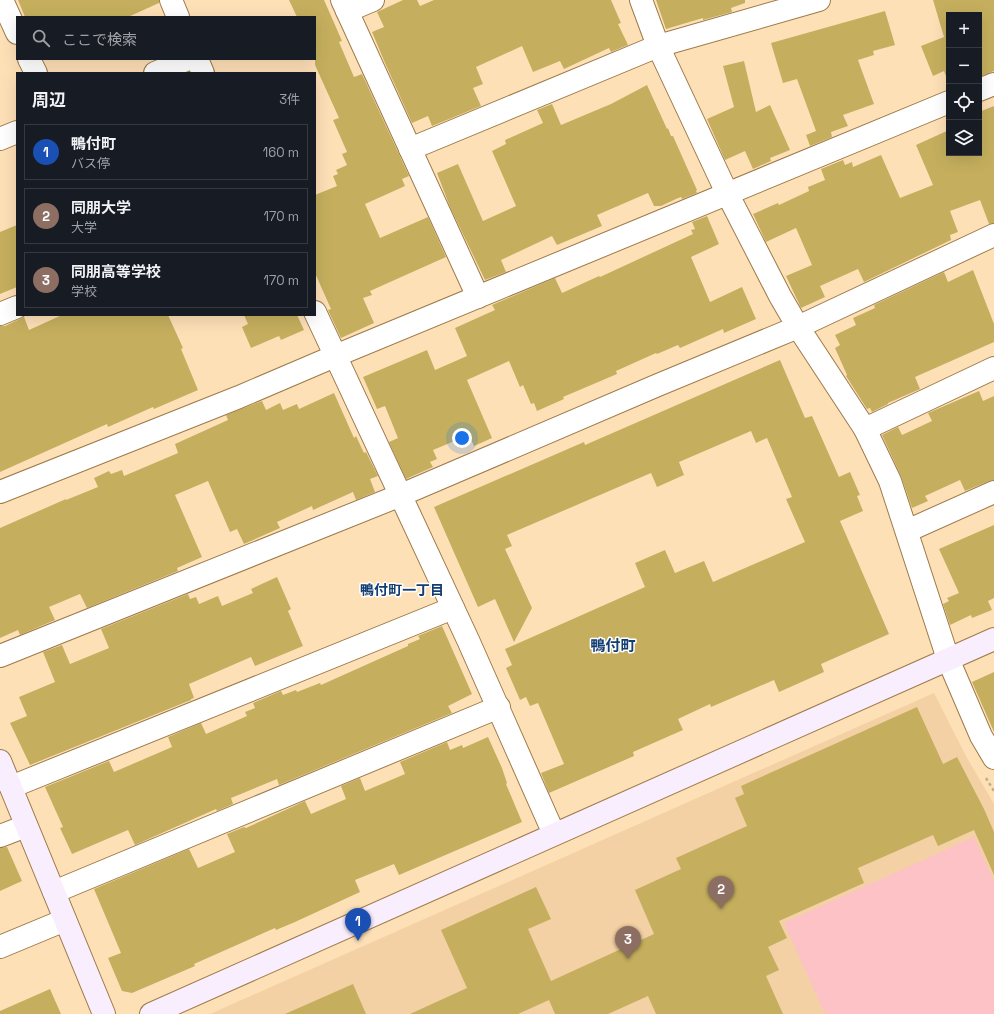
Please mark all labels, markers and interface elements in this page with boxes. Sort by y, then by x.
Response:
map controls [946,12,982,156]
button: + [946,12,982,48]
search box [16,16,316,60]
icon: search [30,27,52,49]
text: ここで検索 [62,30,137,49]
button: − [946,48,982,84]
button: locate [946,84,982,120]
text: 周辺 [32,89,66,111]
text: 3件 [279,91,300,108]
button: layers [946,120,982,156]
text: 鴨付町 [71,134,116,153]
text: 1 [43,144,49,161]
text: 160 m [263,144,299,161]
text: バス停 [71,155,110,172]
text: 同朋大学 [71,198,131,217]
text: 2 [42,208,50,225]
text: 170 m [263,208,299,225]
text: 大学 [71,219,97,236]
text: 同朋高等学校 [71,262,161,281]
text: 3 [42,272,50,289]
text: 170 m [263,272,299,289]
text: 学校 [71,283,97,300]
your location [452,428,472,448]
district label: 鴨付町一丁目 [360,581,444,599]
district label: 鴨付町 [590,636,636,655]
pin: 2 [708,876,734,909]
pin: 1 [345,908,371,941]
pin: 3 [615,926,641,959]

